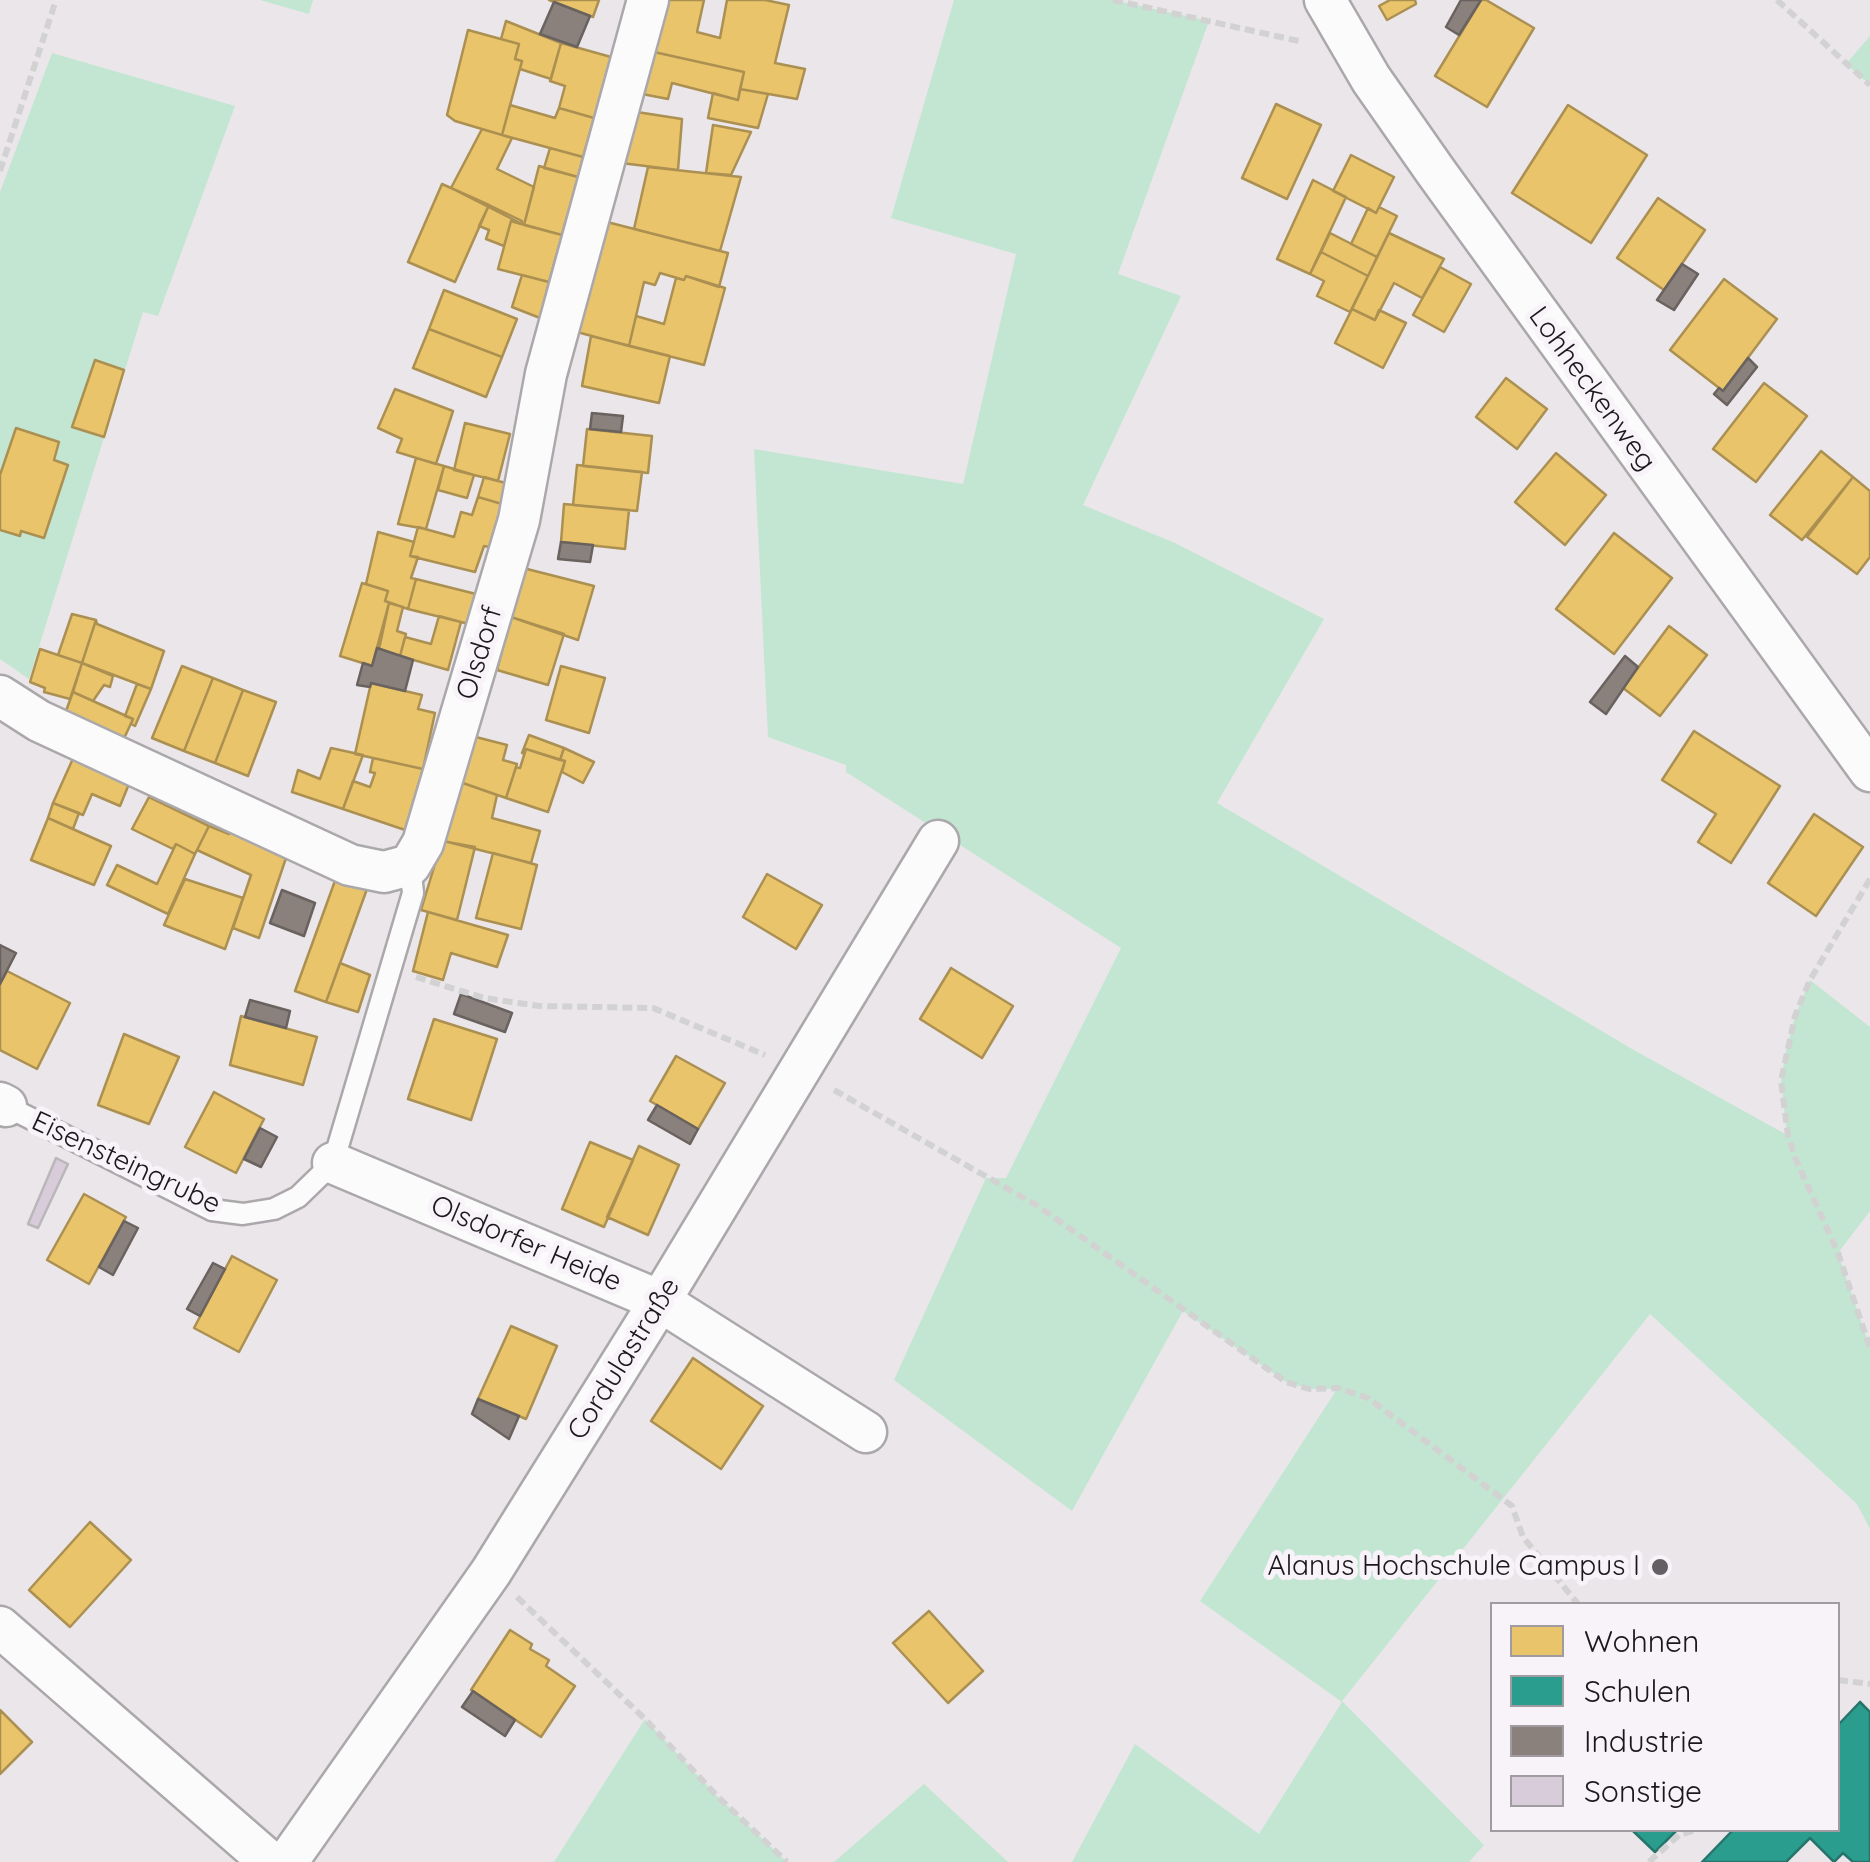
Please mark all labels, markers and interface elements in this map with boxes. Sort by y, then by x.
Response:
street label: Lohheckenweg [1521,300,1663,478]
street label: Olsdorf [450,602,510,704]
street label: Eisensteingrube [26,1105,226,1221]
street label: Olsdorfer Heide [426,1189,626,1299]
street label: Cordulastraße [561,1272,687,1446]
place label: Alanus Hochschule Campus I [1268,1550,1640,1584]
marker: Alanus Hochschule Campus I [1649,1556,1671,1578]
legend [1490,1602,1840,1832]
text: Wohnen [1584,1622,1699,1660]
text: Schulen [1584,1672,1691,1710]
text: Industrie [1584,1722,1704,1760]
text: Sonstige [1584,1772,1702,1810]

